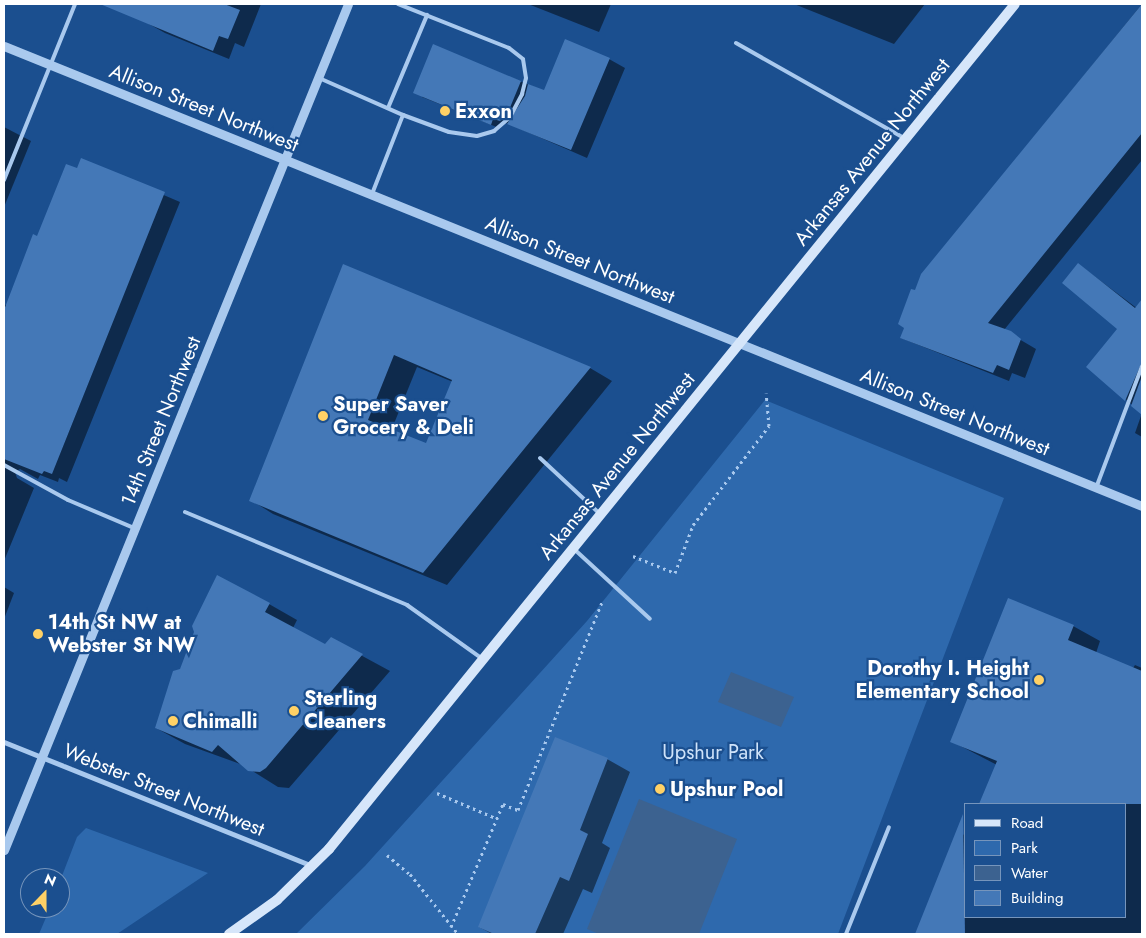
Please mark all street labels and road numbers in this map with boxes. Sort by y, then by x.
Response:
street label: Arkansas Avenue Northwest [789,54,955,250]
street label: Allison Street Northwest [106,59,302,157]
street label: Allison Street Northwest [482,211,678,309]
street label: 14th Street Northwest [116,333,206,509]
street label: Allison Street Northwest [857,363,1053,461]
street label: Arkansas Avenue Northwest [534,368,700,564]
street label: Webster Street Northwest [60,739,268,841]

